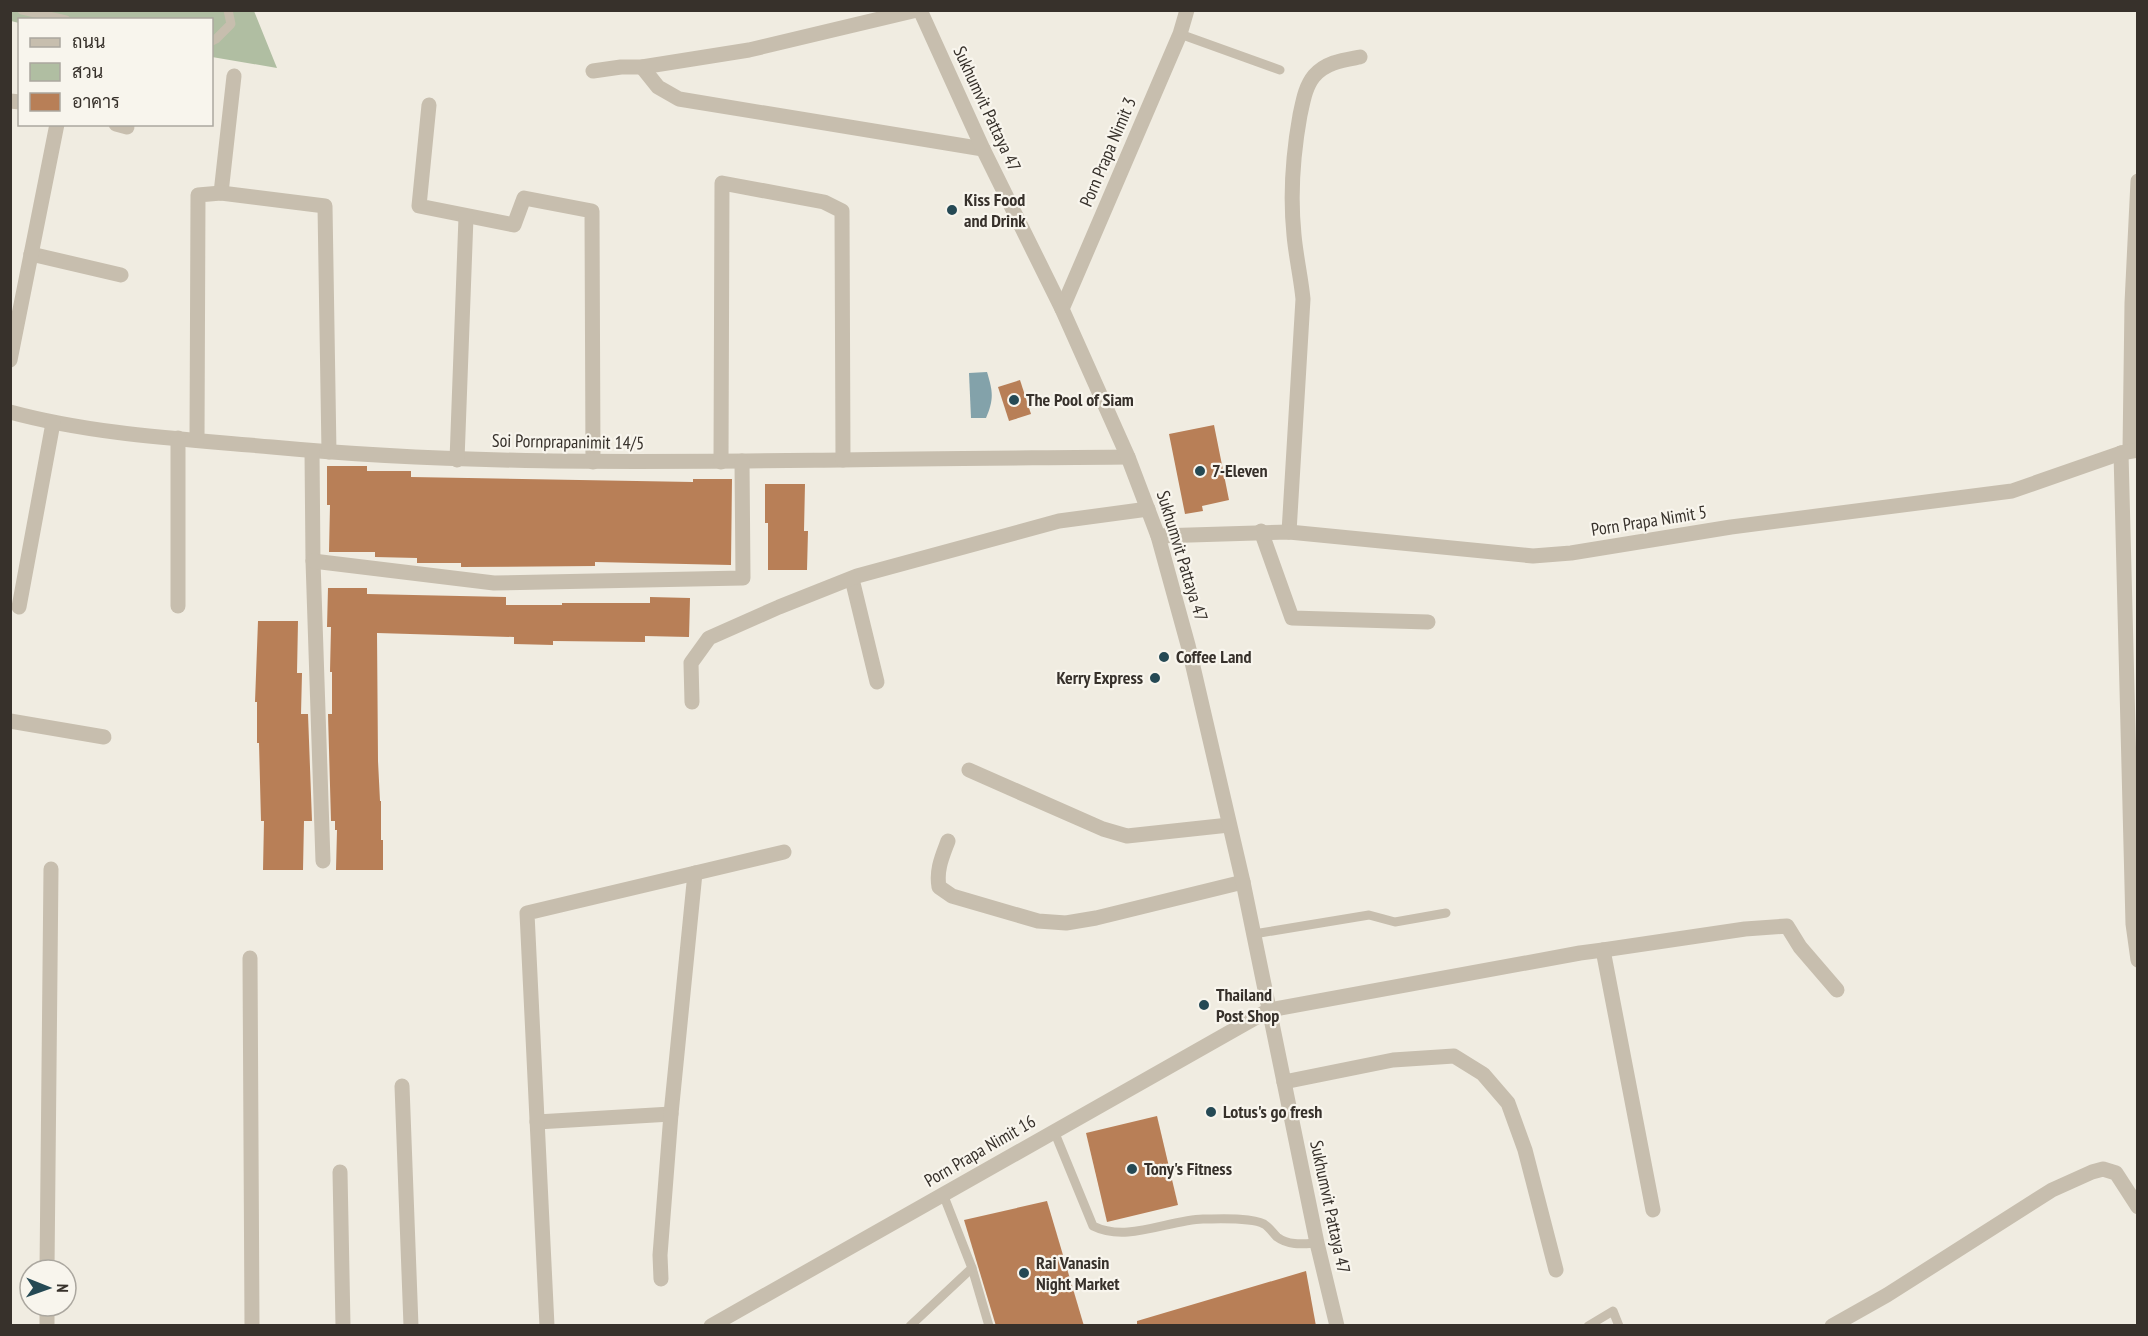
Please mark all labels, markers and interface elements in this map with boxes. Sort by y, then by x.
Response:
legend [18,18,213,126]
text: ถนน [72,30,105,53]
street label: Sukhumvit Pattaya 47 [948,43,1027,175]
text: สวน [72,60,103,83]
text: อาคาร [72,90,120,113]
street label: Porn Prapa Nimit 3 [1074,94,1141,210]
place label: Kiss Food and Drink [964,188,1026,232]
marker: Kiss Food and Drink [945,203,959,217]
place label: The Pool of Siam [1026,388,1134,411]
marker: The Pool of Siam [1007,393,1021,407]
street label: Soi Pornprapanimit 14/5 [492,429,644,454]
place label: 7-Eleven [1212,459,1268,482]
marker: 7-Eleven [1193,464,1207,478]
street label: Sukhumvit Pattaya 47 [1152,488,1213,624]
street label: Porn Prapa Nimit 5 [1589,500,1708,541]
place label: Coffee Land [1176,645,1251,668]
marker: Coffee Land [1157,650,1171,664]
place label: Kerry Express [1057,666,1143,689]
marker: Kerry Express [1148,671,1162,685]
place label: Thailand Post Shop [1216,983,1279,1027]
marker: Thailand Post Shop [1197,998,1211,1012]
place label: Lotus's go fresh [1223,1100,1322,1123]
marker: Lotus's go fresh [1204,1105,1218,1119]
street label: Porn Prapa Nimit 16 [920,1109,1040,1192]
street label: Sukhumvit Pattaya 47 [1305,1138,1356,1276]
place label: Tony's Fitness [1144,1157,1232,1180]
marker: Tony's Fitness [1125,1162,1139,1176]
place label: Rai Vanasin Night Market [1036,1251,1120,1295]
north arrow [18,1258,78,1318]
marker: Rai Vanasin Night Market [1017,1266,1031,1280]
text: N [53,1284,73,1293]

